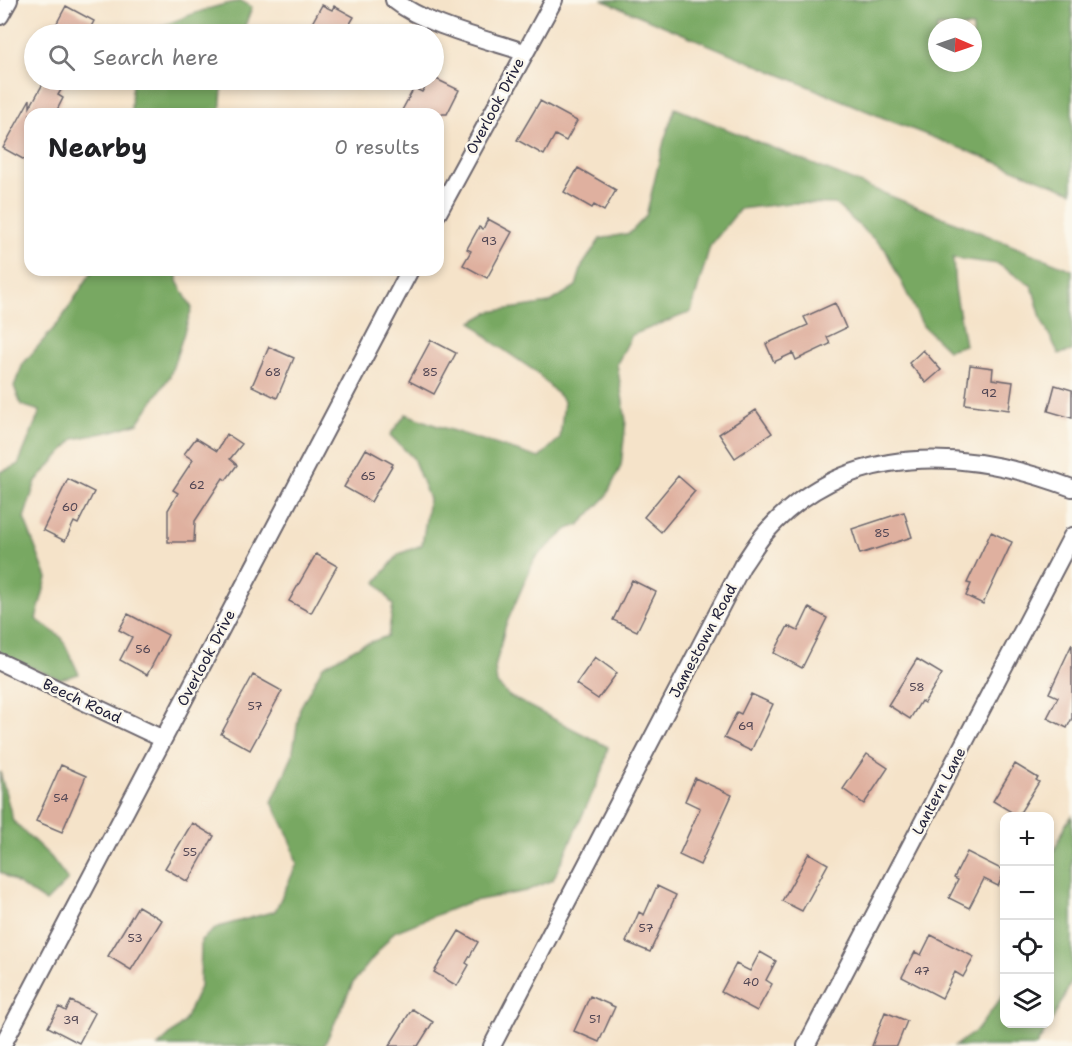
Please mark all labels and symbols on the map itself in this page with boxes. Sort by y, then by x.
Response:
north arrow [928,18,982,72]
street label: Overlook Drive [461,54,529,158]
house number: 93 [481,233,497,249]
house number: 68 [265,364,281,380]
house number: 85 [422,364,438,380]
house number: 92 [981,385,997,401]
house number: 65 [360,468,376,484]
house number: 62 [189,477,205,493]
house number: 60 [62,499,78,515]
house number: 85 [874,525,890,541]
street label: Jamestown Road [665,580,742,701]
street label: Overlook Drive [172,606,240,710]
house number: 56 [135,641,151,657]
street label: Beech Road [39,674,125,728]
house number: 58 [909,679,925,695]
house number: 57 [247,698,263,714]
house number: 69 [738,718,754,734]
street label: Lantern Lane [908,744,970,838]
house number: 54 [53,790,69,806]
house number: 55 [183,844,197,860]
house number: 57 [638,920,654,936]
house number: 53 [127,930,143,946]
house number: 47 [914,963,930,979]
house number: 40 [743,974,759,990]
house number: 51 [589,1011,601,1027]
house number: 39 [63,1012,79,1028]

